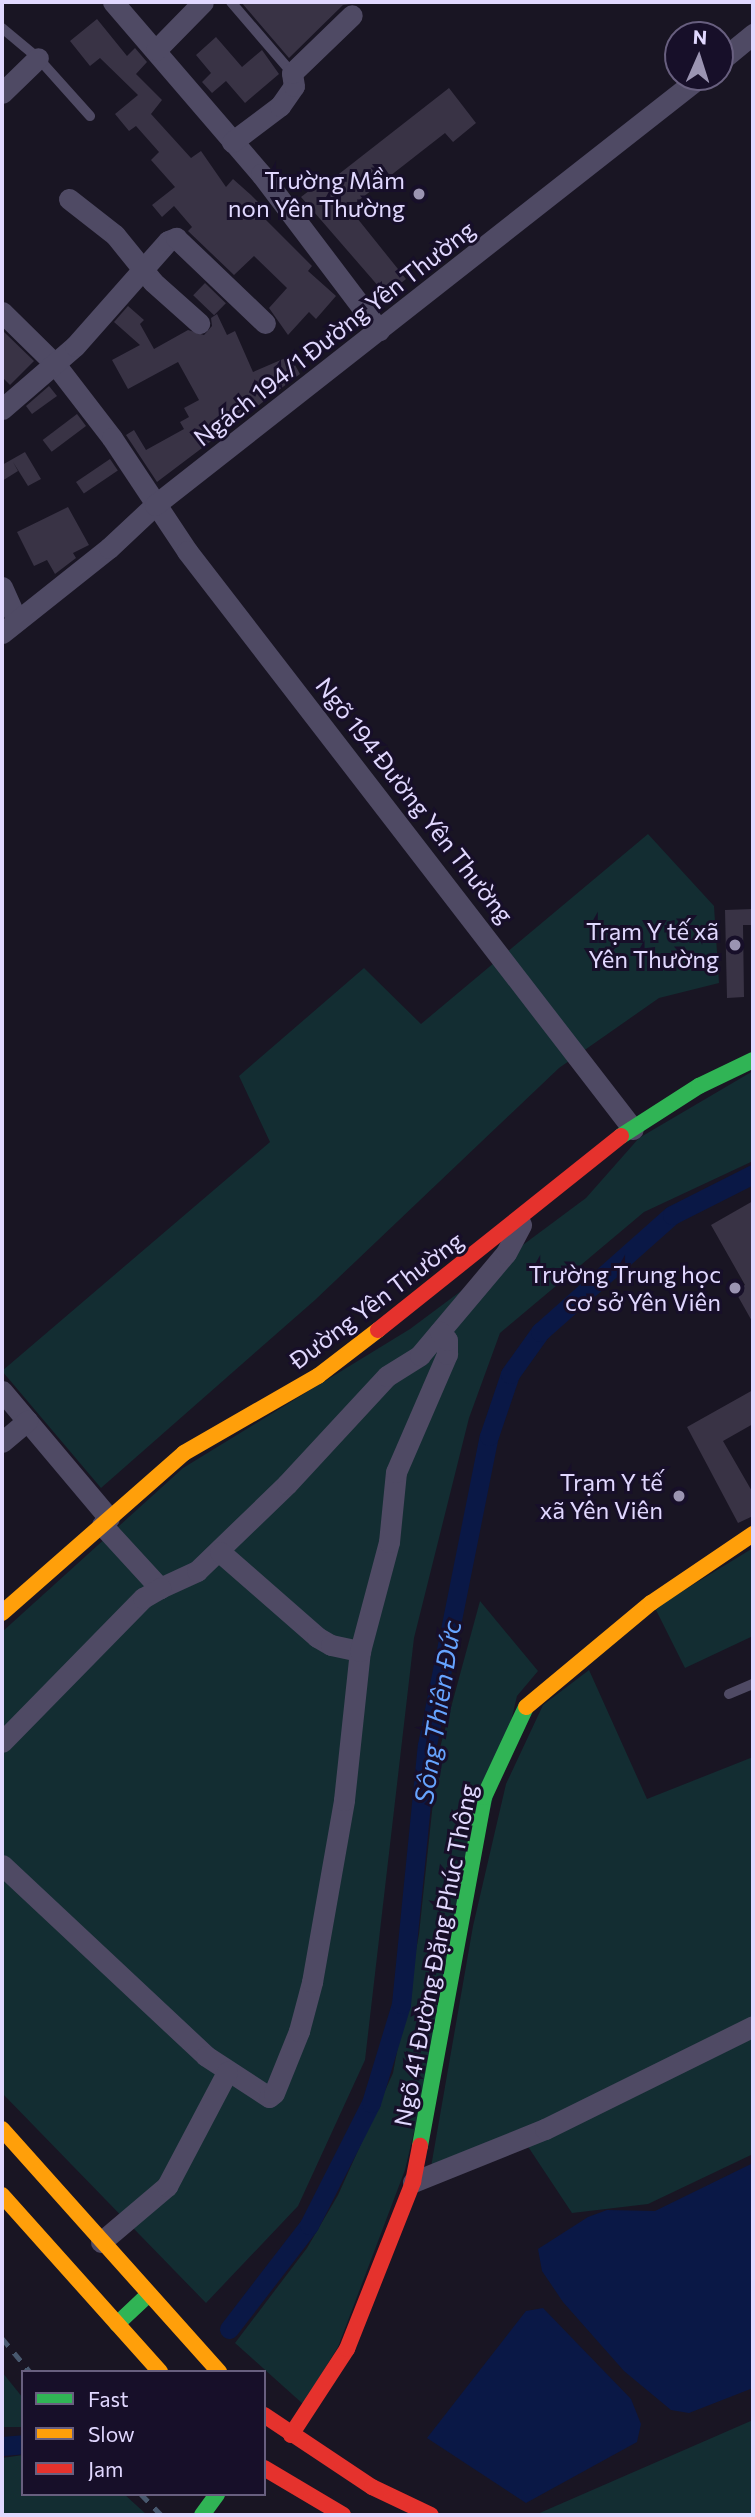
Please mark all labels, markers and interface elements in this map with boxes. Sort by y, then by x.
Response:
north arrow [664,21,734,91]
text: N [692,25,708,48]
place label: Trường Mầm non Yên Thường [228,166,405,222]
marker: Trường Mầm non Yên Thường [411,186,427,202]
street label: Ngách 194/1 Đường Yên Thường [188,214,480,452]
street label: Ngõ 194 Đường Yên Thường [310,671,520,929]
place label: Trạm Y tế xã Yên Thường [586,917,719,973]
marker: Trạm Y tế xã Yên Thường [725,935,745,955]
street label: Đường Yên Thường [283,1225,469,1375]
place label: Trường Trung học cơ sở Yên Viên [529,1260,721,1316]
marker: Trường Trung học cơ sở Yên Viên [727,1280,743,1296]
place label: Trạm Y tế xã Yên Viên [540,1468,663,1524]
marker: Trạm Y tế xã Yên Viên [669,1486,689,1506]
water label: Sông Thiên Đức [407,1618,467,1806]
street label: Ngõ 41 Đường Đặng Phúc Thông [388,1781,482,2129]
legend [21,2370,266,2496]
text: Fast [88,2386,129,2411]
text: Slow [88,2421,135,2446]
text: Jam [88,2456,123,2481]

